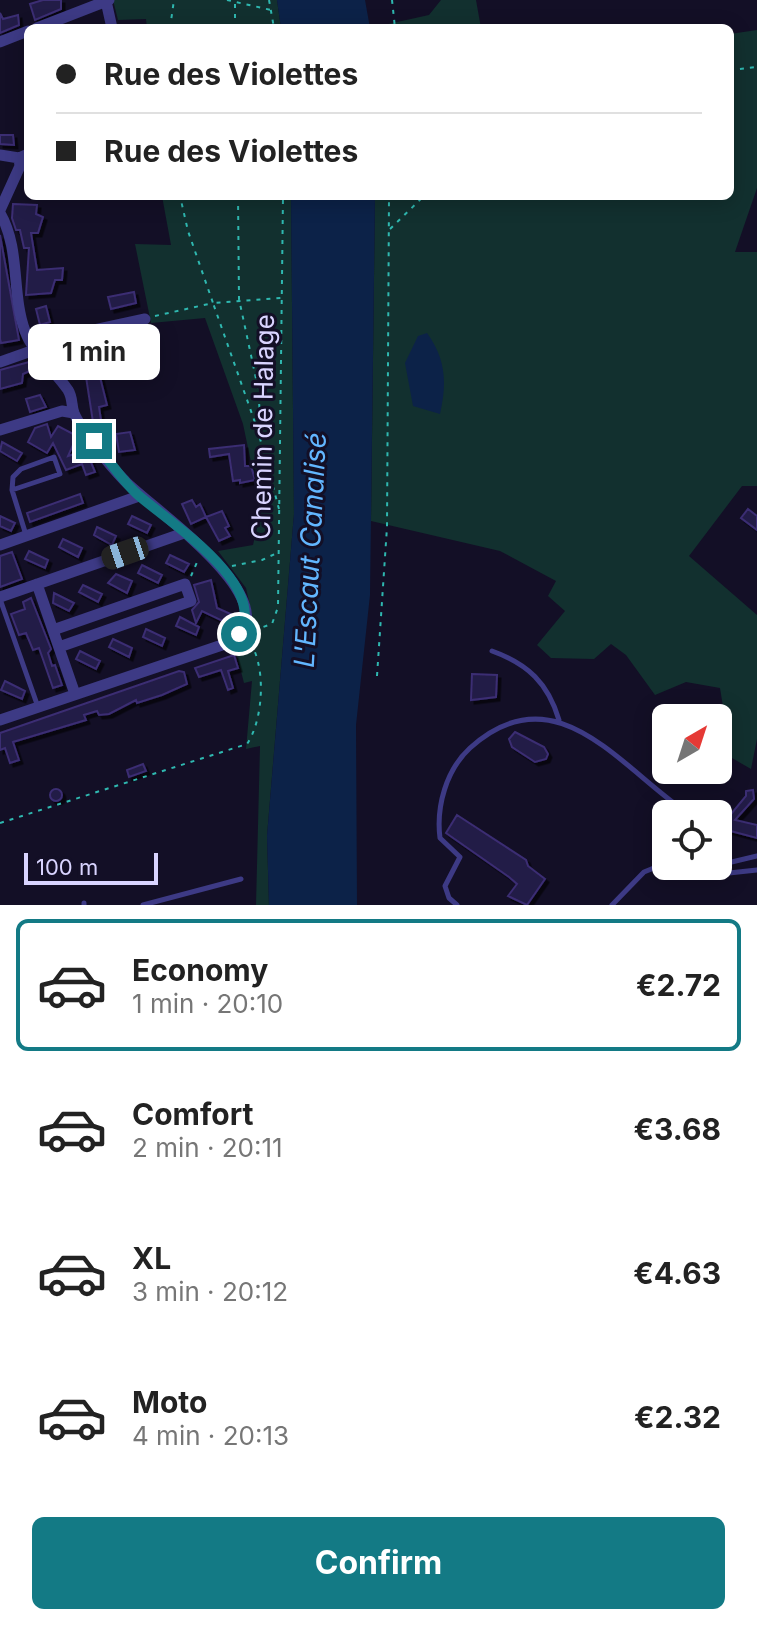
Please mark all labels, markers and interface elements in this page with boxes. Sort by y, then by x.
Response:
text: Rue des Violettes [104,56,358,92]
text: Rue des Violettes [104,133,358,169]
street label: Chemin de Halage [245,314,280,540]
callout: 1 min [28,325,160,381]
text: 1 min [62,336,126,367]
route end [76,423,112,459]
water label: L'Escaut Canalisé [287,431,333,669]
car [98,534,152,572]
route start [221,616,257,652]
north arrow [652,704,732,784]
map controls [652,704,732,880]
button: locate [652,800,732,880]
scale bar [24,849,158,885]
text: 100 m [36,854,98,880]
icon: car [36,949,108,1021]
text: Economy [132,952,268,988]
text: €2.72 [636,967,721,1003]
text: 1 min · 20:10 [132,988,283,1019]
icon: car [36,1093,108,1165]
text: Comfort [132,1096,253,1132]
text: €3.68 [634,1111,721,1147]
text: 2 min · 20:11 [132,1132,283,1163]
icon: car [36,1237,108,1309]
text: XL [132,1240,171,1276]
text: €4.63 [633,1255,721,1291]
text: 3 min · 20:12 [132,1276,288,1307]
icon: car [36,1381,108,1453]
text: Moto [132,1384,207,1420]
text: €2.32 [634,1399,721,1435]
text: 4 min · 20:13 [132,1420,289,1451]
button: Confirm [32,1517,725,1609]

